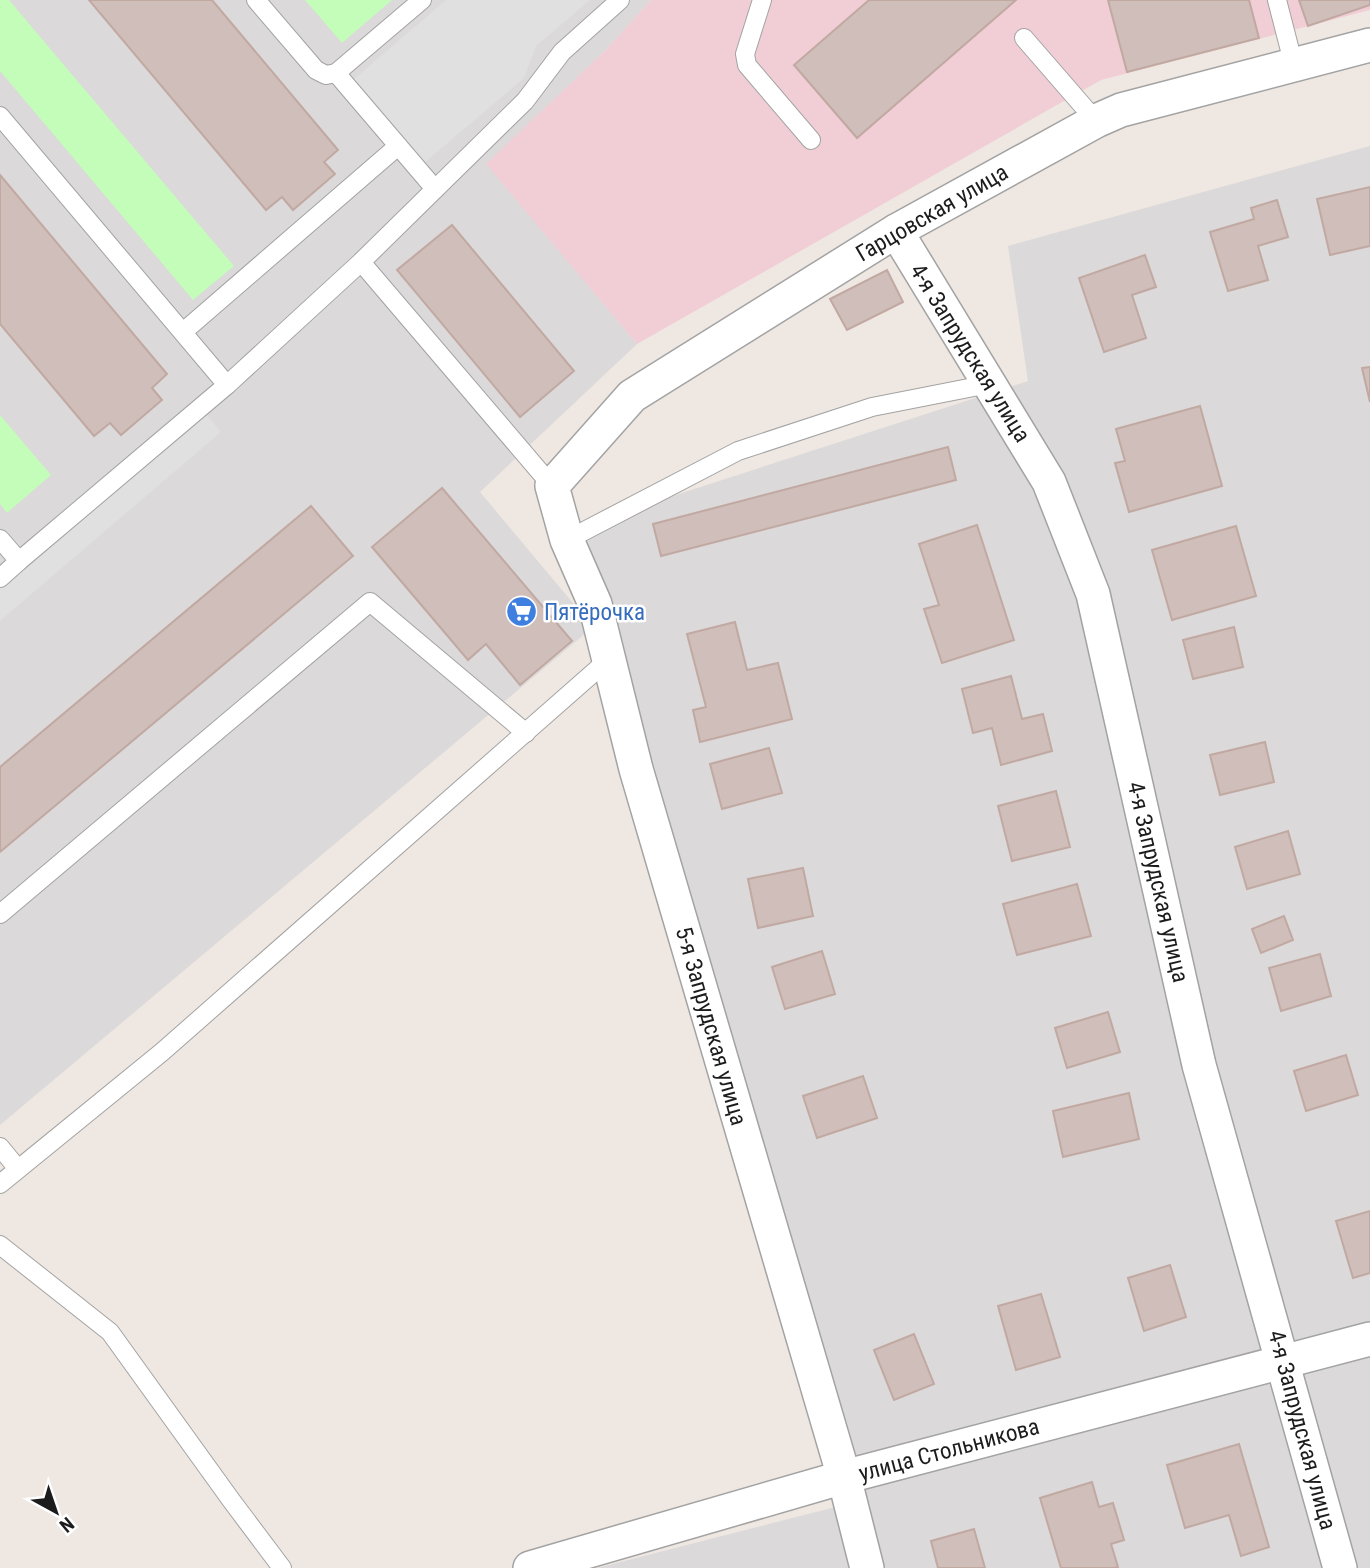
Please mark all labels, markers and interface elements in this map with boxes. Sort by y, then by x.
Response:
street label: Гарцовская улица [851,159,1013,267]
street label: 4-я Запрудская улица [904,259,1036,447]
supermarket icon: Пятёрочка [504,595,538,629]
place label: Пятёрочка [544,599,645,626]
street label: 4-я Запрудская улица [1122,779,1194,985]
street label: 5-я Запрудская улица [670,924,752,1128]
street label: 4-я Запрудская улица [1262,1327,1342,1533]
street label: улица Стольникова [856,1413,1042,1487]
north arrow [21,1477,91,1547]
text: N [55,1512,78,1537]

